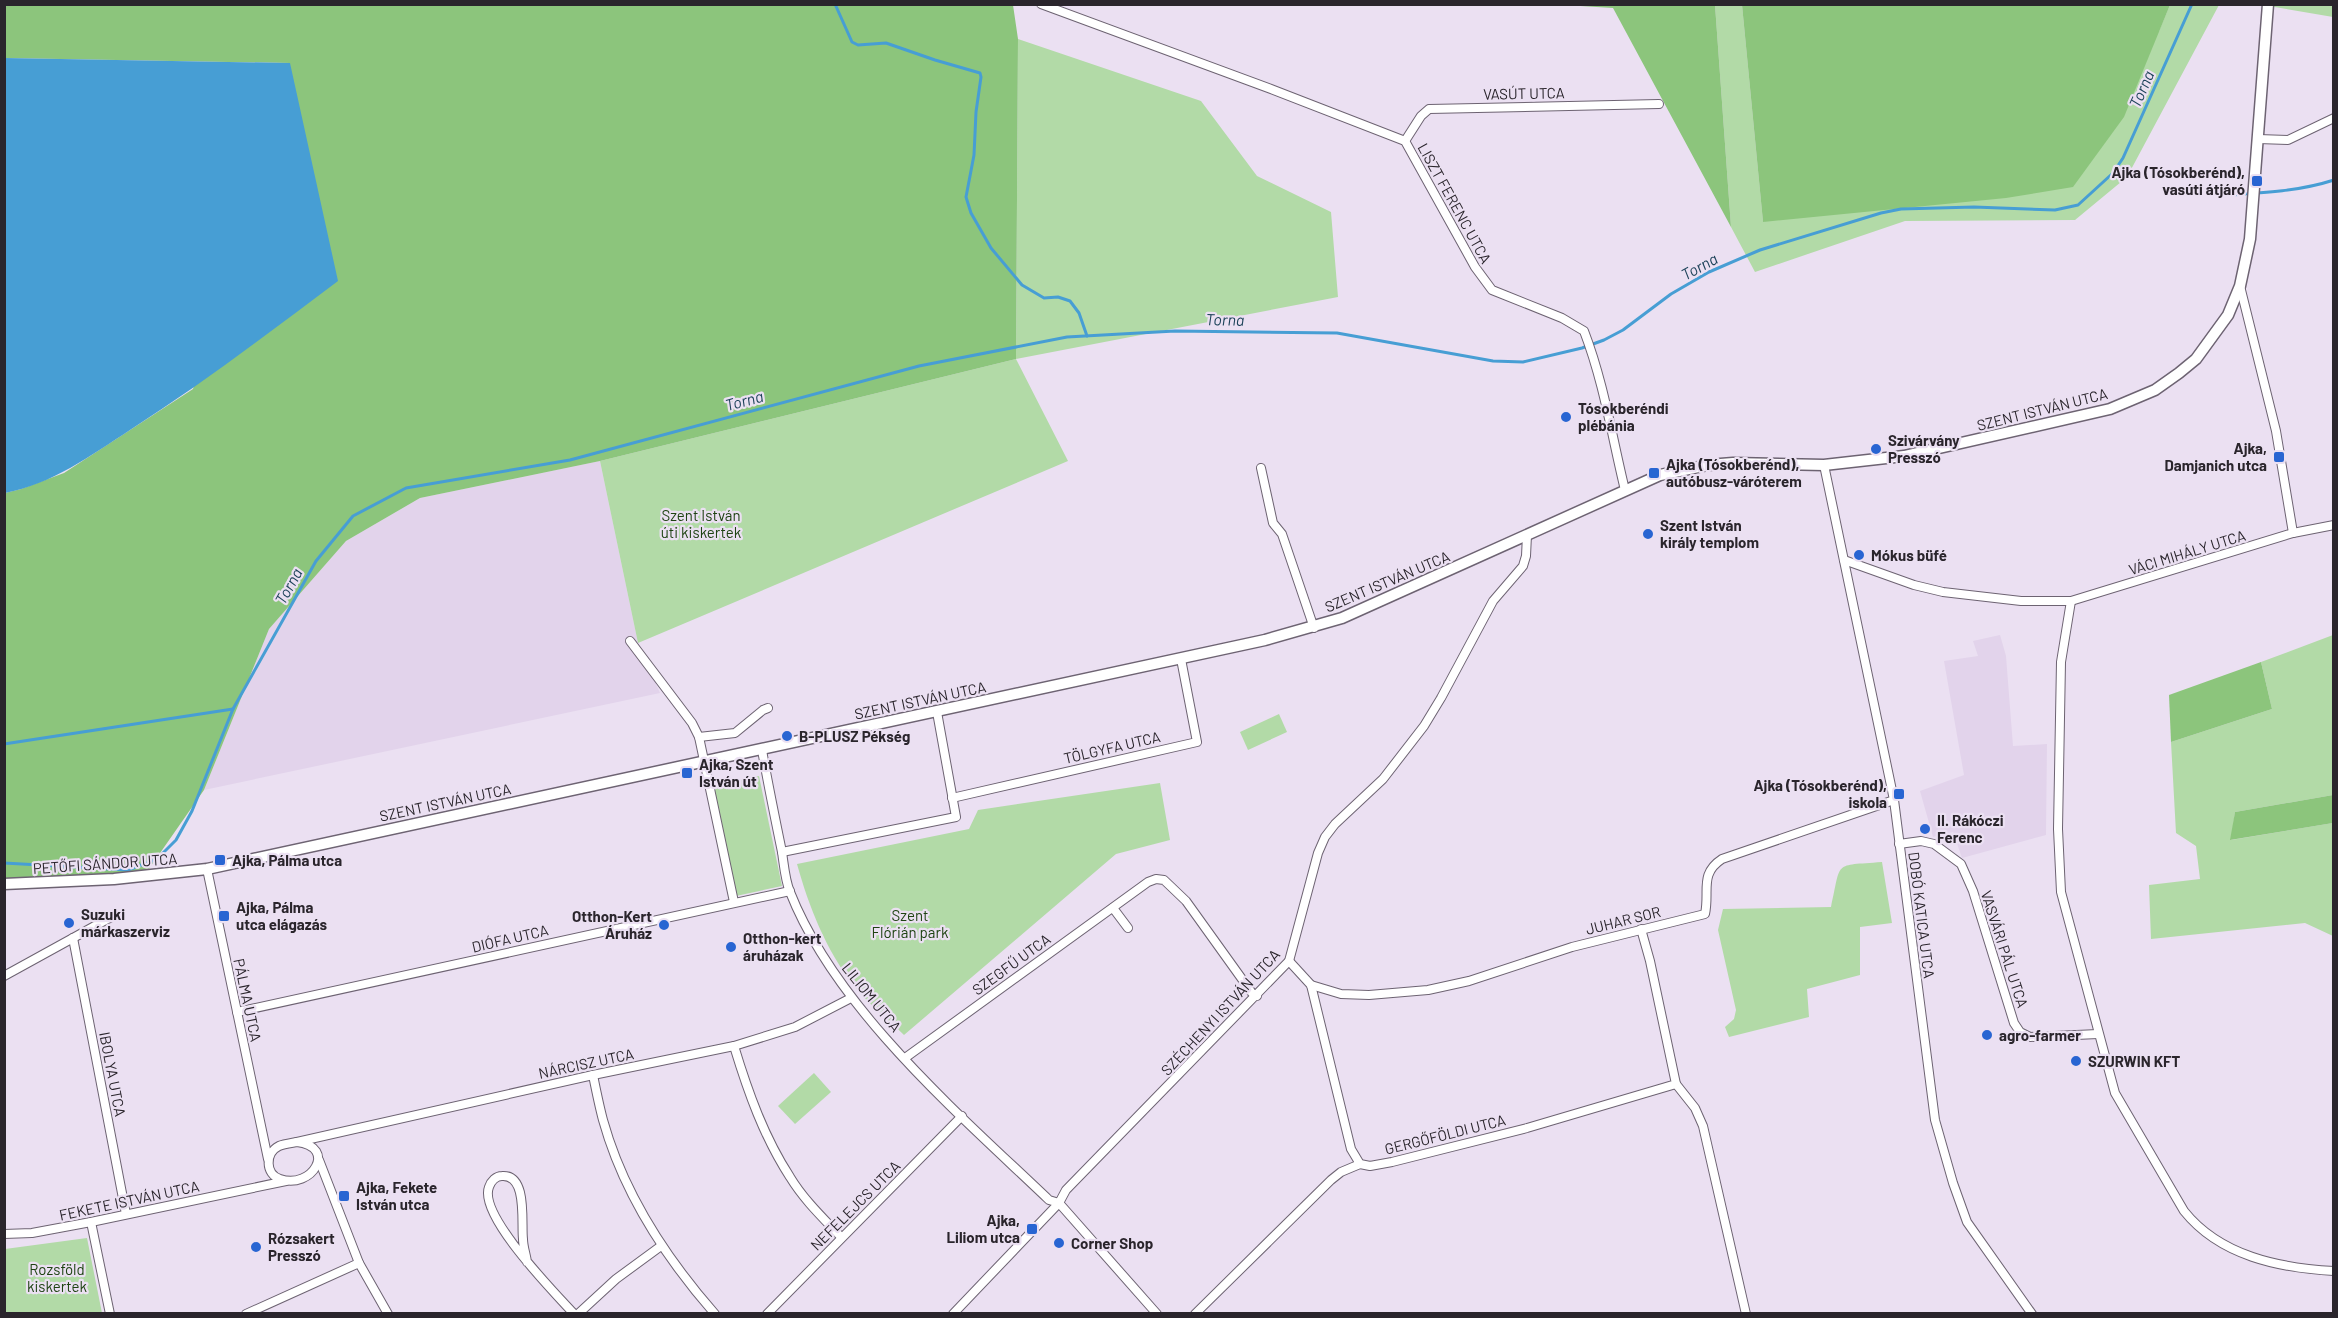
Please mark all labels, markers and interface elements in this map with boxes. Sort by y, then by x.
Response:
water label: Torna [2124,67,2158,111]
street label: VASÚT UTCA [1483,83,1565,103]
street label: LISZT FERENC UTCA [1414,140,1496,266]
place label: Ajka (Tósokberénd), vasúti átjáró [2112,163,2245,198]
marker: Ajka (Tósokberénd), vasúti átjáró [2250,174,2264,188]
water label: Torna [1677,248,1721,284]
water label: Torna [1206,309,1244,329]
street label: SZENT ISTVÁN UTCA [1975,384,2109,434]
water label: Torna [723,386,765,414]
place label: Tósokberéndi plébánia [1578,399,1669,434]
marker: Tósokberéndi plébánia [1559,410,1573,424]
place label: Szivárvány Presszó [1888,431,1960,466]
place label: Ajka, Damjanich utca [2165,439,2267,474]
marker: Szivárvány Presszó [1869,442,1883,456]
marker: Ajka, Damjanich utca [2272,450,2286,464]
place label: Ajka (Tósokberénd), autóbusz-váróterem [1666,455,1802,490]
marker: Ajka (Tósokberénd), autóbusz-váróterem [1647,466,1661,480]
park label: Szent István úti kiskertek [661,506,742,541]
place label: Szent István király templom [1660,516,1759,551]
street label: VÁCI MIHÁLY UTCA [2126,526,2248,578]
marker: Szent István király templom [1641,527,1655,541]
place label: Mókus büfé [1871,546,1947,564]
street label: SZENT ISTVÁN UTCA [1322,547,1452,615]
marker: Mókus büfé [1852,548,1866,562]
water label: Torna [270,564,306,608]
street label: SZENT ISTVÁN UTCA [853,677,987,723]
place label: B-PLUSZ Pékség [799,727,910,745]
street label: TÖLGYFA UTCA [1062,727,1162,767]
marker: B-PLUSZ Pékség [780,729,794,743]
place label: Ajka, Szent István út [699,755,774,790]
marker: Ajka, Szent István út [680,766,694,780]
place label: Ajka (Tósokberénd), iskola [1754,776,1887,811]
street label: SZENT ISTVÁN UTCA [378,779,512,825]
marker: Ajka (Tósokberénd), iskola [1892,787,1906,801]
place label: II. Rákóczi Ferenc [1937,811,2004,846]
marker: II. Rákóczi Ferenc [1918,822,1932,836]
street label: PETŐFI SÁNDOR UTCA [32,849,178,877]
place label: Ajka, Pálma utca [232,851,342,869]
street label: DOBÓ KATICA UTCA [1905,851,1939,979]
marker: Ajka, Pálma utca [213,853,227,867]
street label: VASVÁRI PÁL UTCA [1978,888,2032,1010]
place label: Ajka, Pálma utca elágazás [236,898,328,933]
street label: JUHAR SOR [1584,902,1662,938]
place label: Suzuki márkaszerviz [81,905,170,940]
park label: Szent Flórián park [872,906,949,941]
place label: Otthon-Kert Áruház [572,907,652,942]
marker: Ajka, Pálma utca elágazás [217,909,231,923]
marker: Suzuki márkaszerviz [62,916,76,930]
marker: Otthon-Kert Áruház [657,918,671,932]
street label: DIÓFA UTCA [470,920,550,956]
place label: Otthon-kert áruházak [743,929,822,964]
street label: SZEGFŰ UTCA [968,930,1054,998]
marker: Otthon-kert áruházak [724,940,738,954]
street label: SZÉCHENYI ISTVÁN UTCA [1157,945,1283,1079]
street label: PÁLMA UTCA [230,957,266,1043]
street label: LILIOM UTCA [839,959,905,1035]
place label: agro-farmer [1999,1026,2081,1044]
marker: agro-farmer [1980,1028,1994,1042]
street label: IBOLYA UTCA [96,1030,130,1118]
street label: NÁRCISZ UTCA [537,1044,635,1082]
place label: SZURWIN KFT [2088,1052,2180,1070]
marker: SZURWIN KFT [2069,1054,2083,1068]
street label: GERGŐFÖLDI UTCA [1383,1110,1507,1158]
street label: NEFELEJCS UTCA [806,1156,904,1254]
street label: FEKETE ISTVÁN UTCA [57,1176,201,1224]
place label: Ajka, Fekete István utca [356,1178,437,1213]
marker: Ajka, Fekete István utca [337,1189,351,1203]
place label: Ajka, Liliom utca [946,1211,1020,1246]
marker: Ajka, Liliom utca [1025,1222,1039,1236]
place label: Rózsakert Presszó [268,1229,335,1264]
place label: Corner Shop [1071,1234,1153,1252]
marker: Corner Shop [1052,1236,1066,1250]
marker: Rózsakert Presszó [249,1240,263,1254]
park label: Rozsföld kiskertek [27,1260,88,1295]

